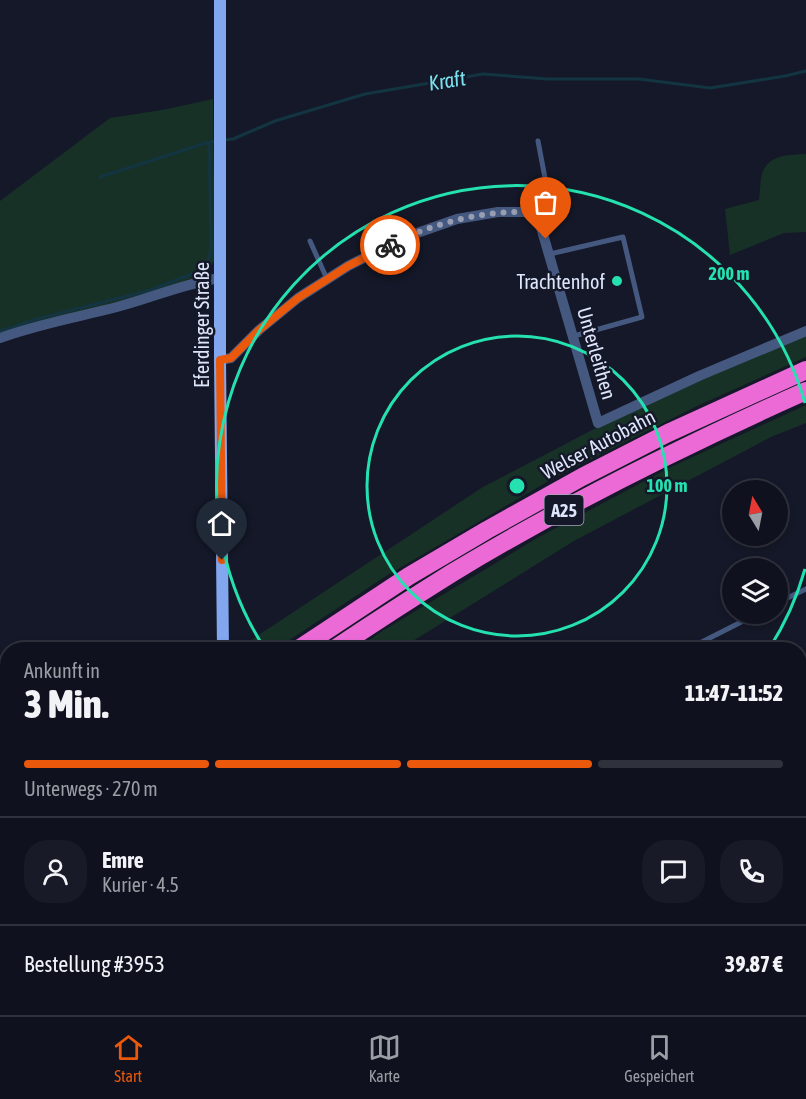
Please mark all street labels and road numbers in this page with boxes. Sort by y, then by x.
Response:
street label: Eferdinger Straße [190,262,213,388]
street label: Unterleithen [573,304,621,402]
street label: Welser Autobahn [537,404,659,484]
road number: A25 [544,495,584,525]

